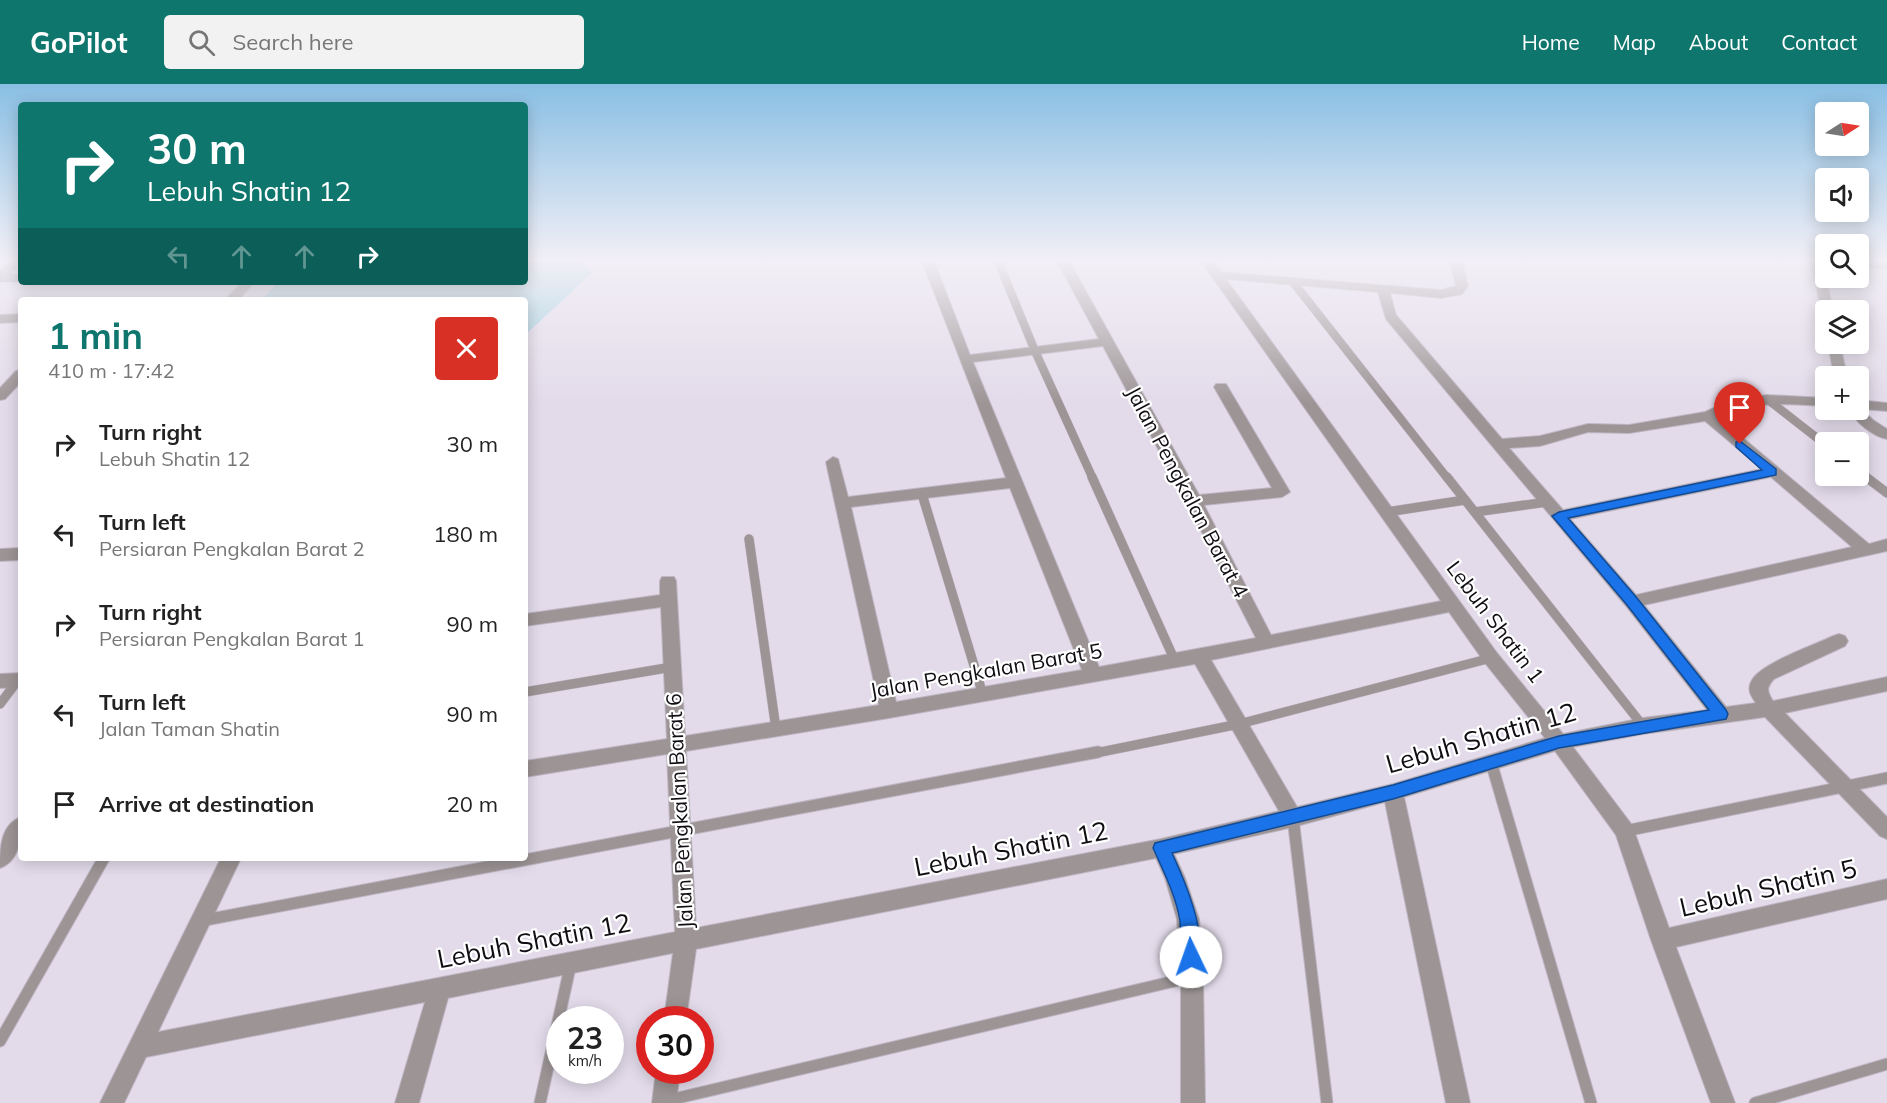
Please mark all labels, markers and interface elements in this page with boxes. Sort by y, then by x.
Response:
search box [164,15,584,69]
text: GoPilot [30,25,128,60]
icon: search [185,26,218,59]
text: Search here [233,28,354,56]
text: Home [1522,29,1580,55]
text: Map [1613,29,1656,55]
text: About [1689,29,1748,55]
text: Contact [1781,29,1857,55]
north arrow [1815,102,1869,156]
map controls [1815,102,1869,486]
text: 30 m [147,122,247,175]
icon: right [48,126,126,204]
button: sound [1815,168,1869,222]
text: Lebuh Shatin 12 [147,174,351,208]
button: search [1815,234,1869,288]
icon: left [162,240,195,273]
icon: ahead [225,240,258,273]
icon: ahead [288,240,321,273]
icon: right [351,240,384,273]
button: layers [1815,300,1869,354]
text: 1 min [48,313,143,358]
button: close [435,317,498,380]
text: 410 m · 17:42 [48,358,174,383]
button: + [1815,366,1869,420]
street label: Jalan Pengkalan Barat 4 [1121,381,1255,602]
pin [1714,382,1765,444]
icon: arrive [1723,391,1756,424]
text: Turn right [99,418,202,446]
icon: right [48,428,81,461]
text: 30 m [447,430,498,458]
button: − [1815,432,1869,486]
text: Lebuh Shatin 12 [99,446,250,471]
text: Turn left [99,508,186,536]
icon: left [48,518,81,551]
text: 180 m [433,520,498,548]
text: Persiaran Pengkalan Barat 2 [99,536,365,561]
street label: Lebuh Shatin 1 [1441,555,1550,688]
text: Turn right [99,598,202,626]
icon: right [48,608,81,641]
text: 90 m [447,610,498,638]
text: Persiaran Pengkalan Barat 1 [99,626,365,651]
street label: Jalan Pengkalan Barat 5 [868,637,1104,703]
text: Turn left [99,688,186,716]
street label: Jalan Pengkalan Barat 6 [660,693,698,929]
street label: Lebuh Shatin 12 [1382,695,1580,780]
icon: left [48,698,81,731]
text: 90 m [447,700,498,728]
text: Jalan Taman Shatin [99,716,280,741]
icon: arrive [48,788,81,821]
text: Arrive at destination [99,790,314,818]
text: 20 m [447,790,498,818]
street label: Lebuh Shatin 12 [911,814,1110,883]
street label: Lebuh Shatin 5 [1676,851,1860,924]
street label: Lebuh Shatin 12 [434,906,633,975]
position arrow [1159,925,1223,989]
speed limit sign: 30 [636,1006,714,1084]
text: 23 [567,1019,603,1057]
text: km/h [568,1051,602,1070]

